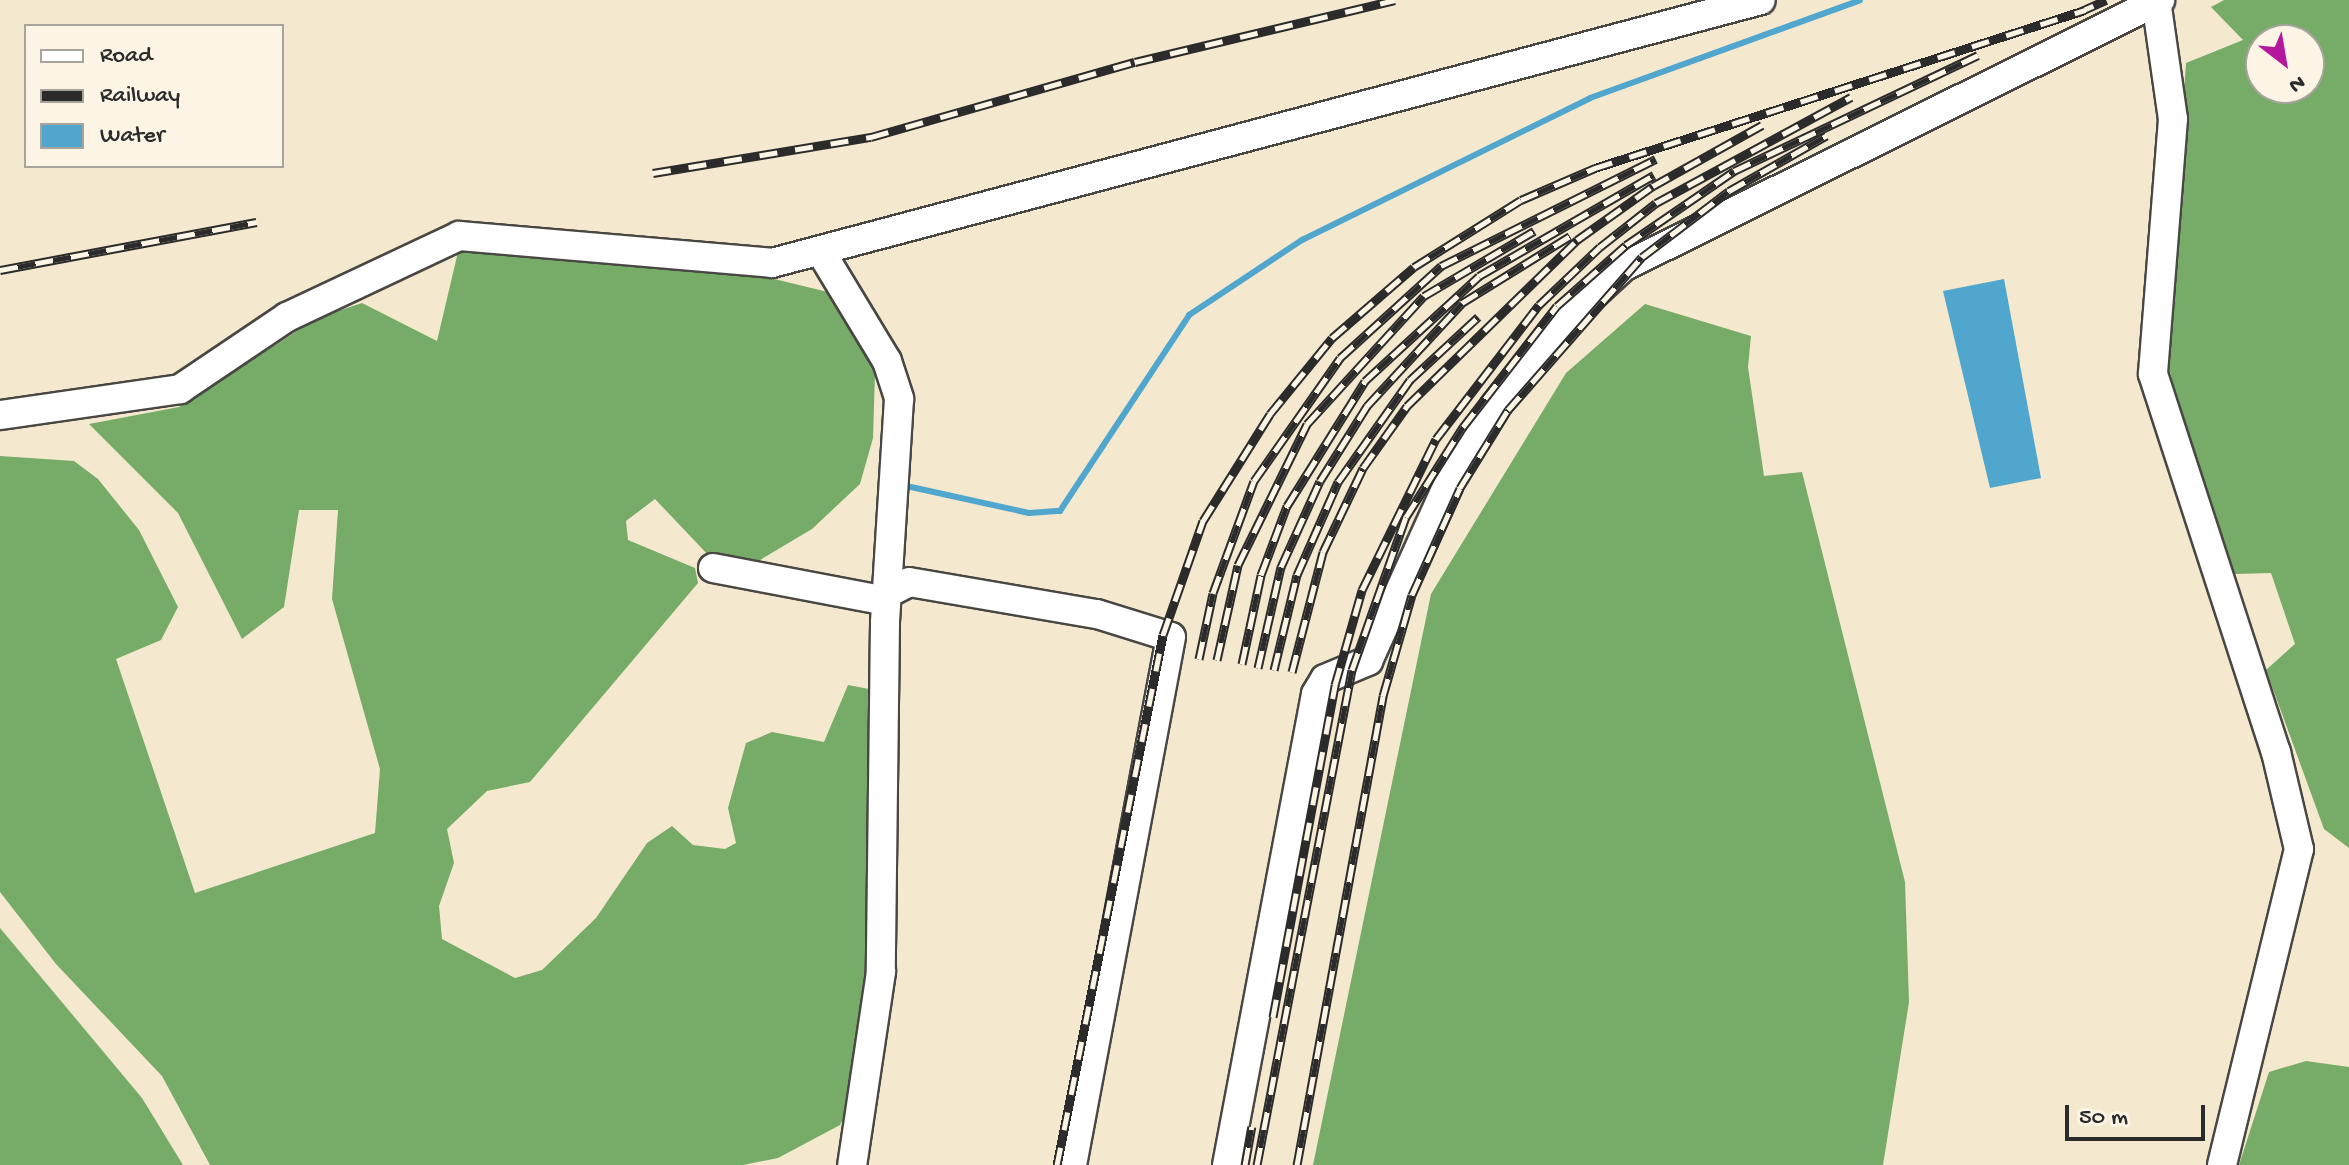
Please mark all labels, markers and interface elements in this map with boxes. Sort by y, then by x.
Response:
legend [24,24,284,168]
north arrow [2245,24,2325,104]
text: Road [100,42,152,71]
text: N [2283,68,2309,98]
text: Railway [100,82,180,111]
text: Water [100,122,164,151]
scale bar [2069,1089,2209,1139]
text: 50 m [2079,1104,2128,1133]

